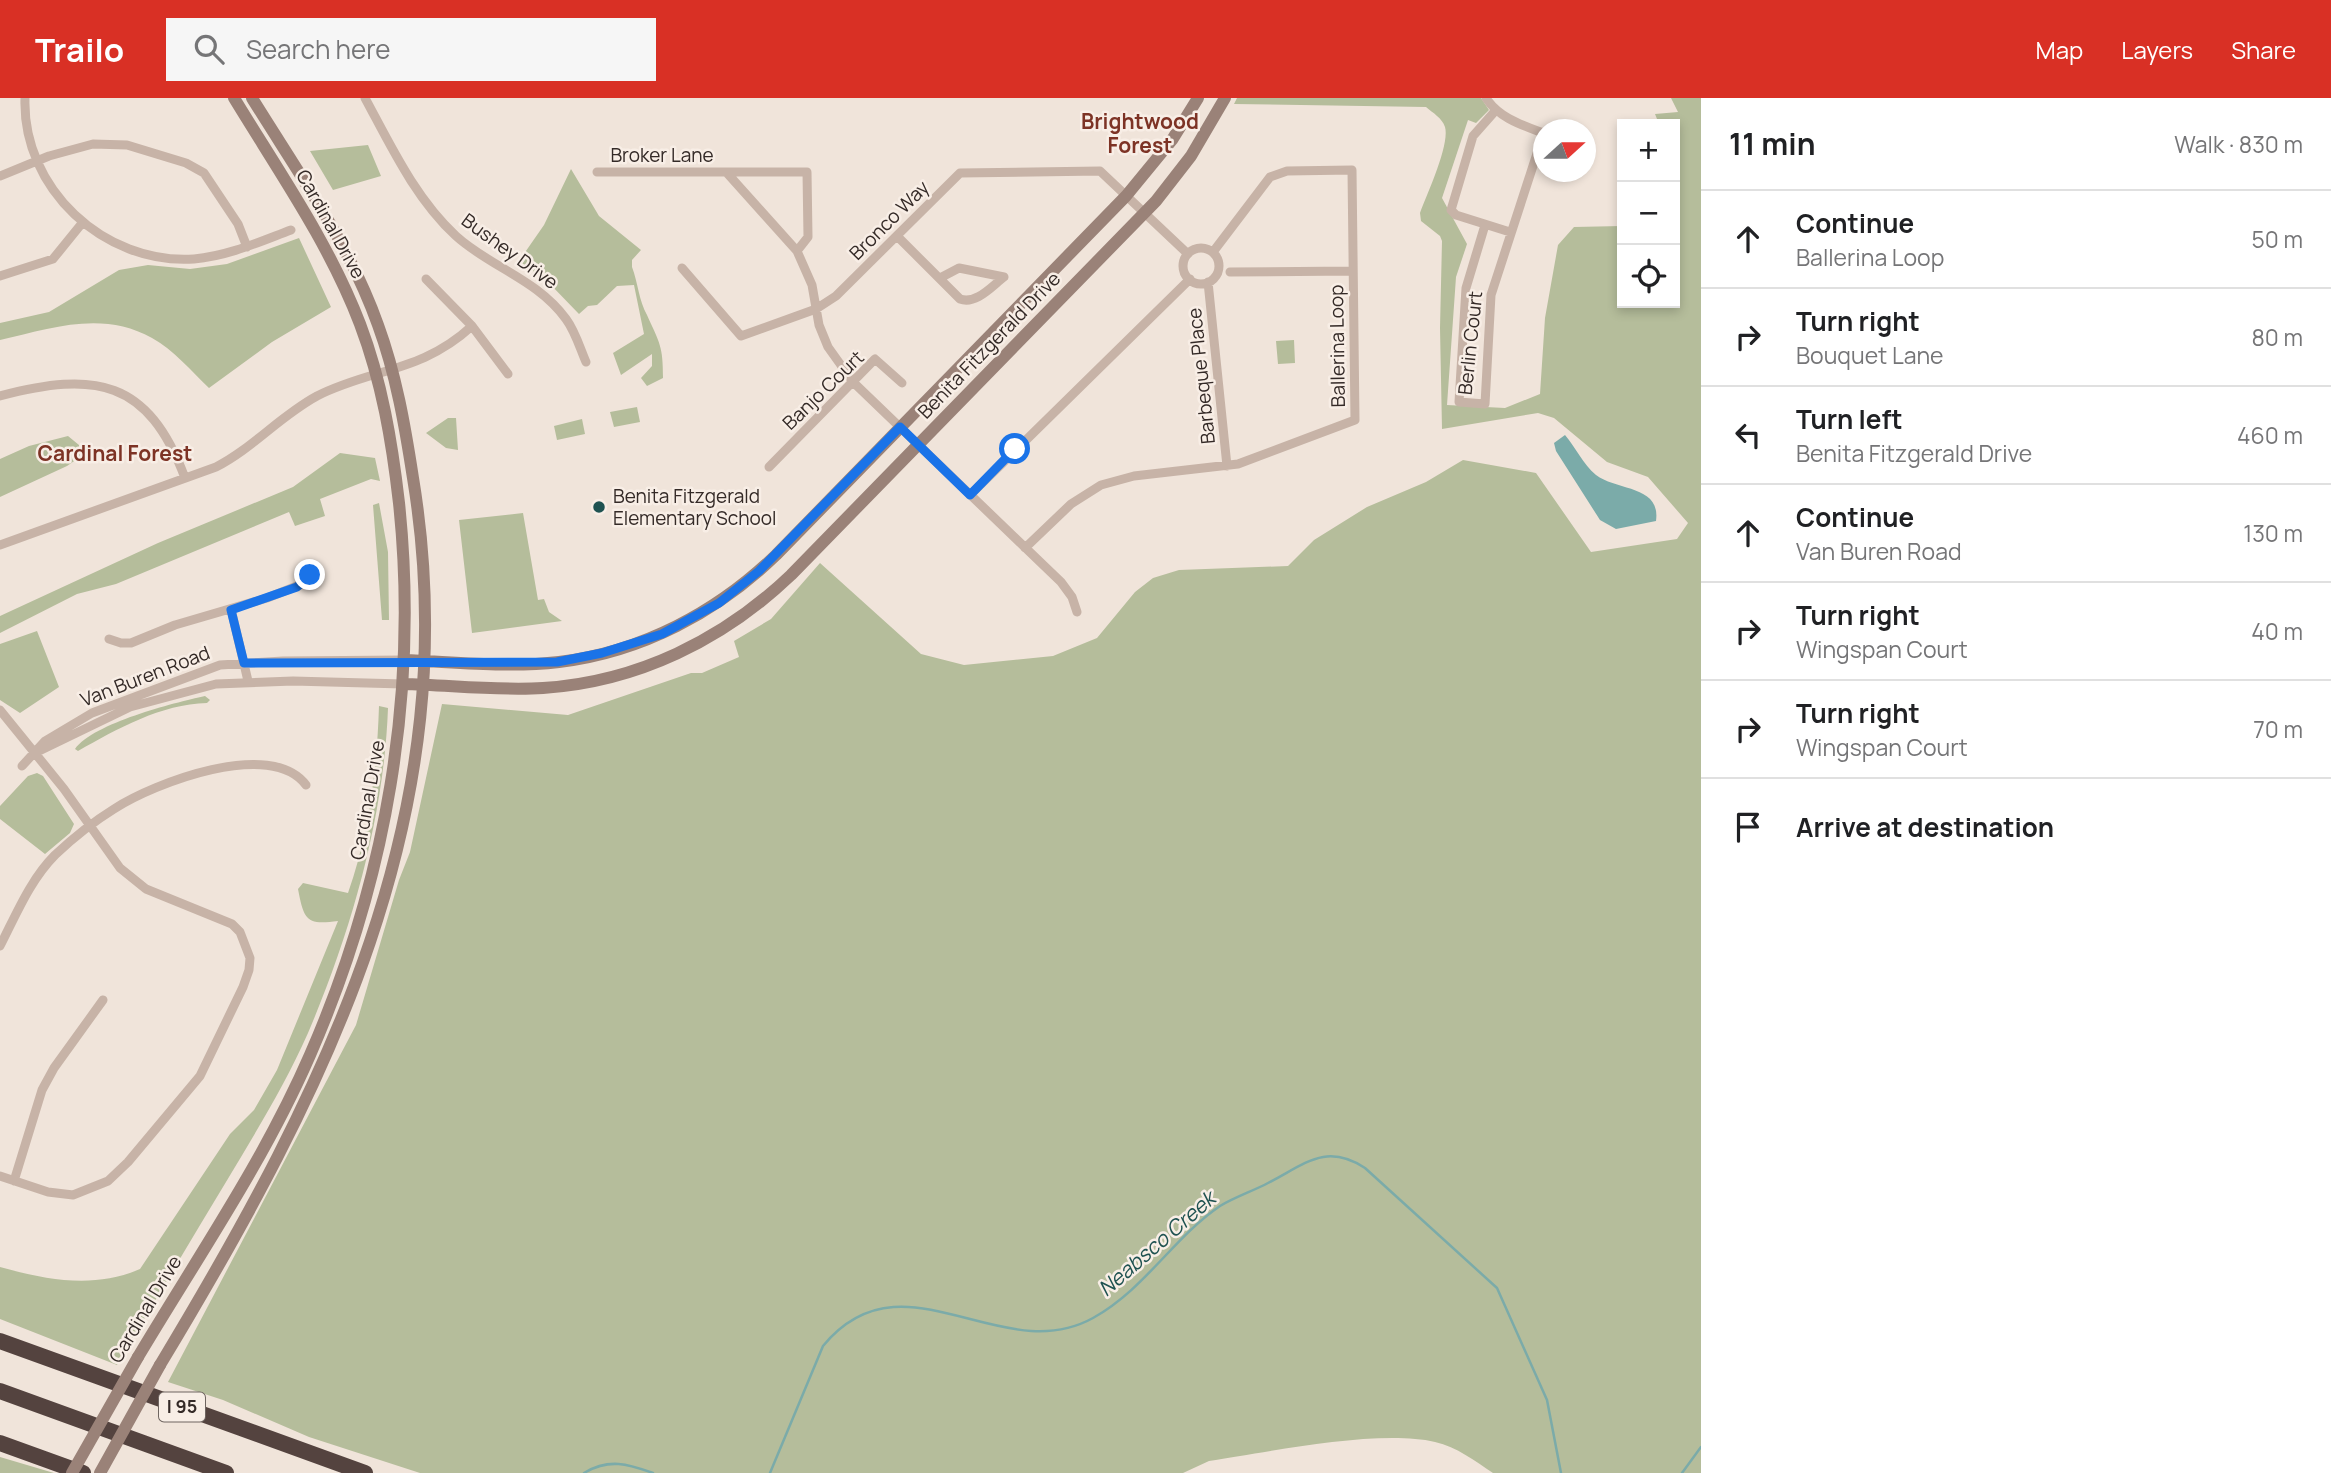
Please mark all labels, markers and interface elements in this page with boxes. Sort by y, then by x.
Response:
search box [166,18,656,81]
text: Trailo [35,27,124,72]
icon: search [190,30,228,68]
text: Search here [246,31,391,67]
text: Map [2036,33,2083,66]
text: Layers [2121,33,2193,66]
text: Share [2231,33,2296,66]
district label: Brightwood Forest [1081,107,1199,159]
north arrow [1533,119,1596,182]
map controls [1617,119,1680,308]
button: + [1617,119,1680,182]
text: 11 min [1729,123,1815,164]
text: Walk · 830 m [2174,128,2303,160]
street label: Broker Lane [610,142,714,168]
street label: Cardinal Drive [290,165,372,283]
street label: Bronco Way [843,174,935,266]
button: − [1617,182,1680,245]
text: Continue [1796,205,1914,241]
street label: Bushey Drive [457,207,563,295]
icon: ahead [1729,220,1767,258]
text: 50 m [2252,223,2303,255]
text: Ballerina Loop [1796,241,1944,273]
button: locate [1617,245,1680,308]
street label: Benita Fitzgerald Drive [912,266,1066,424]
street label: Ballerina Loop [1323,285,1351,407]
street label: Berlin Court [1452,290,1488,396]
text: Turn right [1796,303,1920,339]
street label: Barbeque Place [1181,307,1221,445]
icon: right [1729,318,1767,356]
text: 80 m [2252,321,2303,353]
text: Bouquet Lane [1796,339,1943,371]
street label: Banjo Court [777,345,869,435]
text: Turn left [1796,401,1903,437]
icon: left [1729,416,1767,454]
text: 460 m [2237,419,2303,451]
route start [999,433,1030,464]
text: Benita Fitzgerald Drive [1796,437,2032,469]
district label: Cardinal Forest [38,439,192,467]
place label: Benita Fitzgerald Elementary School [613,483,776,531]
marker: Benita Fitzgerald Elementary School [591,499,607,515]
text: Continue [1796,499,1914,535]
icon: ahead [1729,514,1767,552]
text: 130 m [2243,517,2303,549]
text: Van Buren Road [1796,535,1962,567]
route end [294,559,325,590]
text: Turn right [1796,597,1920,633]
icon: right [1729,612,1767,650]
text: 40 m [2251,615,2303,647]
text: Wingspan Court [1796,633,1968,665]
street label: Van Buren Road [76,639,214,713]
text: Turn right [1796,695,1920,731]
icon: right [1729,710,1767,748]
text: 70 m [2253,713,2303,745]
text: Wingspan Court [1796,731,1968,763]
street label: Cardinal Drive [344,738,390,862]
icon: arrive [1729,808,1767,846]
text: Arrive at destination [1796,809,2054,845]
water label: Neabsco Creek [1092,1183,1223,1302]
street label: Cardinal Drive [103,1250,187,1368]
road number: I 95 [159,1392,205,1422]

